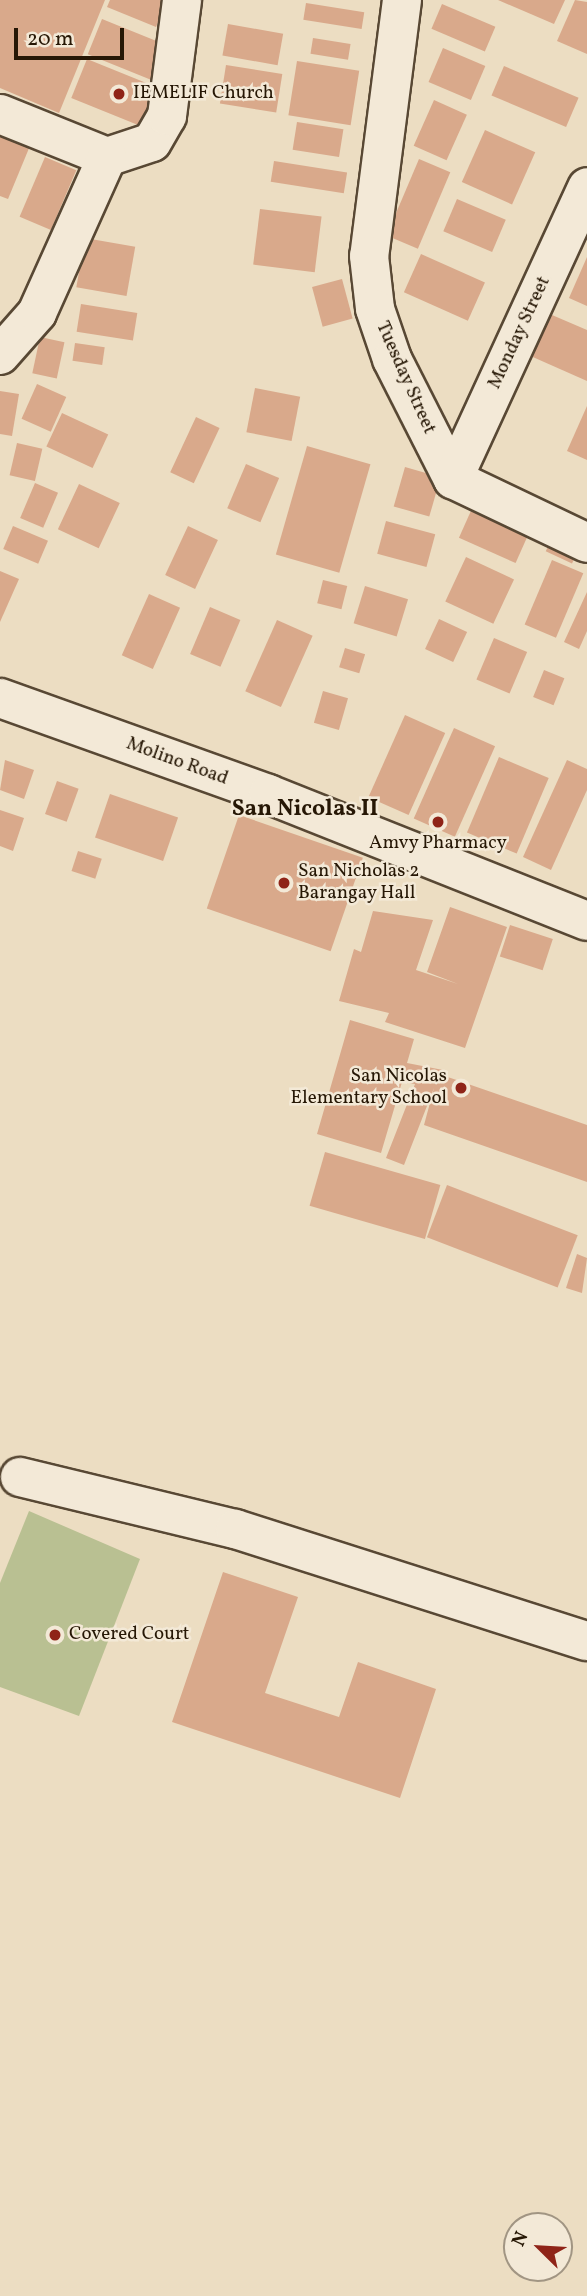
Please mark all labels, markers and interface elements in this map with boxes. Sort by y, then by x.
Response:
scale bar [18,14,128,58]
text: 20 m [27,25,73,54]
place label: IEMELIF Church [133,83,274,105]
marker: IEMELIF Church [111,86,127,102]
street label: Monday Street [484,273,556,393]
street label: Tuesday Street [370,318,440,438]
street label: Molino Road [123,733,231,791]
district label: San Nicolas II [232,795,378,823]
marker: Amvy Pharmacy [430,814,446,830]
place label: Amvy Pharmacy [369,833,507,855]
place label: San Nicholas 2 Barangay Hall [298,861,419,905]
marker: San Nicholas 2 Barangay Hall [276,875,292,891]
place label: San Nicolas Elementary School [290,1066,447,1110]
marker: San Nicolas Elementary School [453,1080,469,1096]
place label: Covered Court [69,1624,190,1646]
marker: Covered Court [47,1627,63,1643]
north arrow [503,2212,573,2282]
text: N [506,2228,535,2251]

